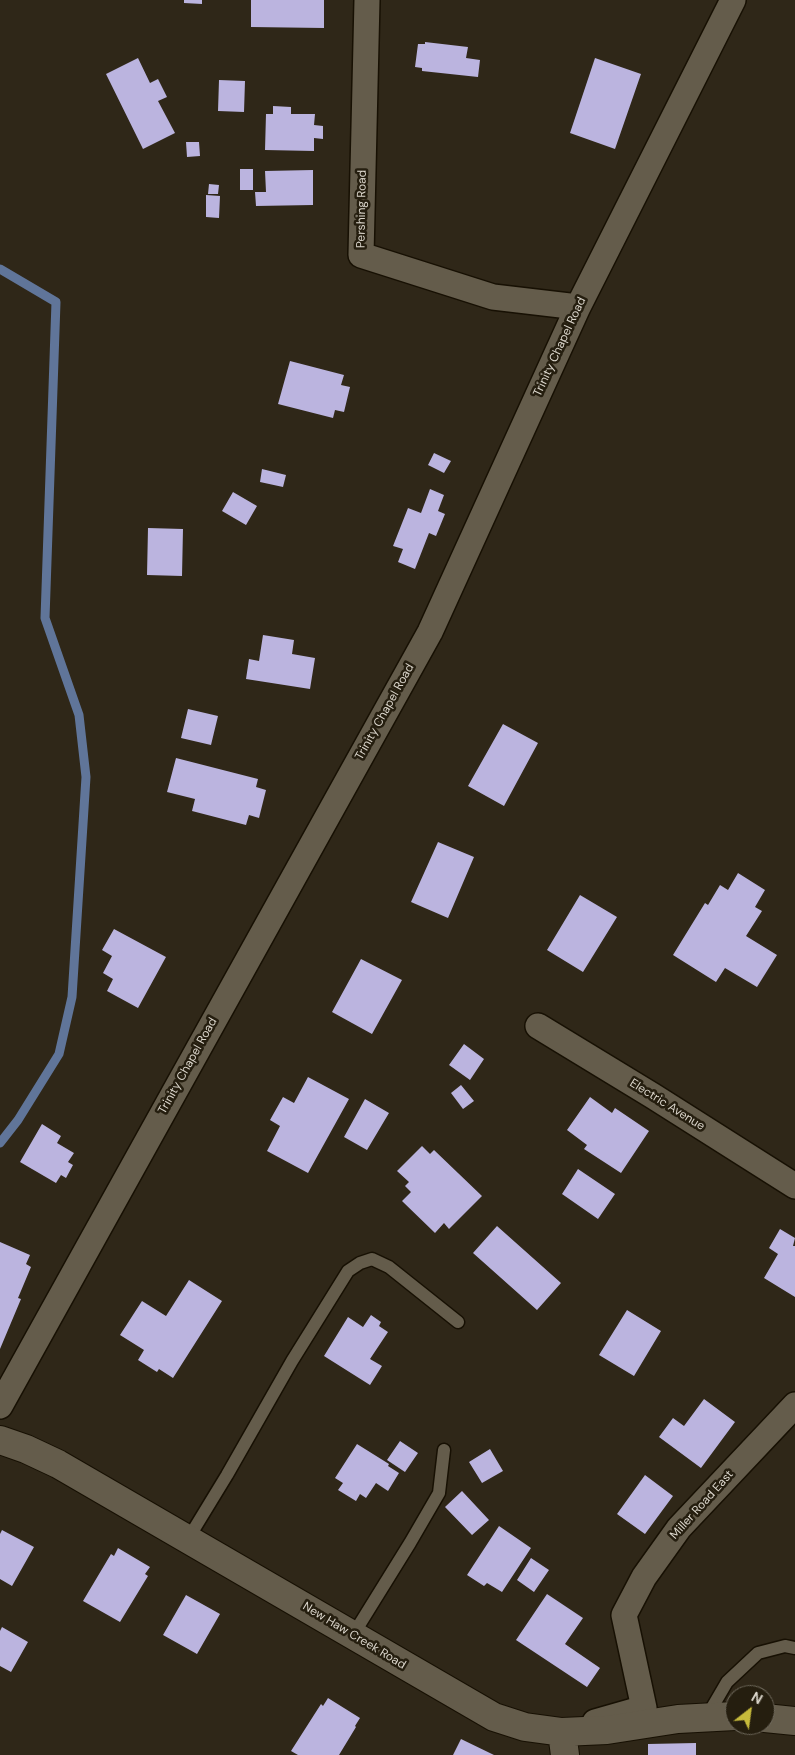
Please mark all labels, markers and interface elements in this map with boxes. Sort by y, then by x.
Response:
street label: Pershing Road [354,170,370,248]
street label: Trinity Chapel Road [531,295,589,399]
street label: Trinity Chapel Road [353,661,417,763]
street label: Trinity Chapel Road [156,1015,220,1117]
street label: Electric Avenue [627,1076,707,1134]
street label: Miller Road East [667,1468,737,1542]
street label: New Haw Creek Road [300,1600,408,1672]
north arrow [725,1685,775,1735]
text: N [748,1688,766,1708]

